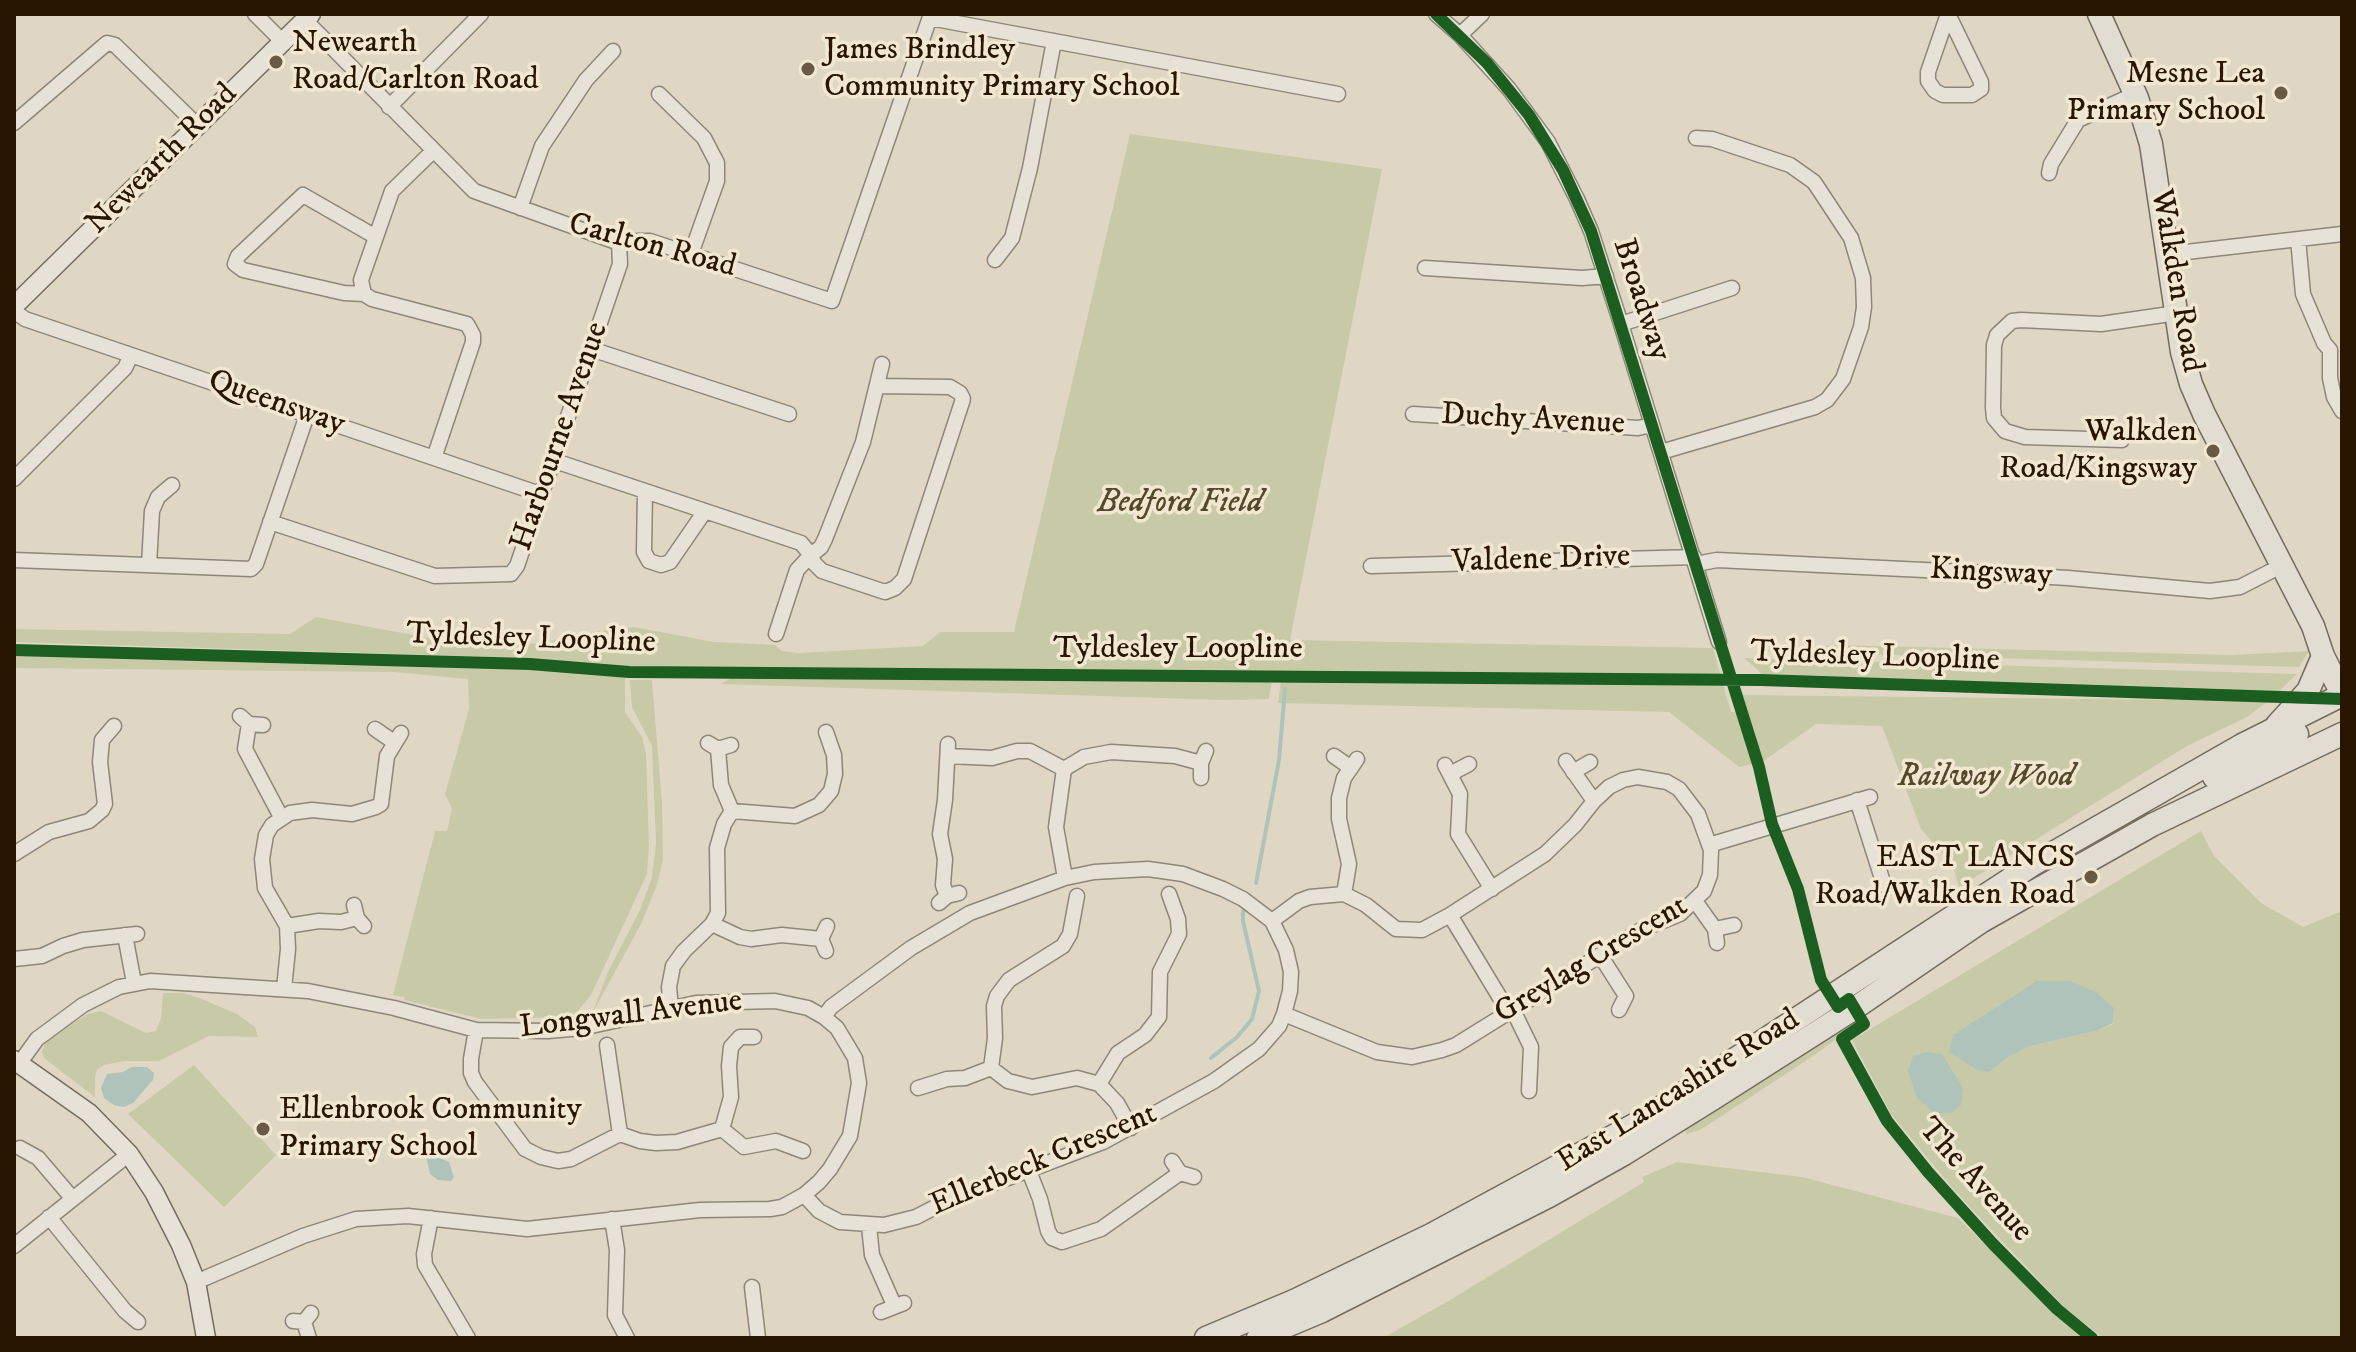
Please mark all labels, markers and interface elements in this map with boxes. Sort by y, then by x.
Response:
place label: Newearth Road/Carlton Road [292,25,539,100]
place label: James Brindley Community Primary School [824,32,1180,107]
marker: Newearth Road/Carlton Road [267,53,285,71]
place label: Mesne Lea Primary School [2067,56,2265,131]
marker: James Brindley Community Primary School [799,60,817,78]
street label: Newearth Road [79,76,247,244]
marker: Mesne Lea Primary School [2272,84,2290,102]
street label: Walkden Road [2140,186,2210,376]
street label: Carlton Road [564,206,740,288]
street label: Broadway [1602,234,1678,366]
street label: Harbourne Avenue [504,318,618,556]
street label: Queensway [203,363,349,445]
street label: Duchy Avenue [1440,397,1626,445]
place label: Walkden Road/Kingsway [1999,414,2197,489]
marker: Walkden Road/Kingsway [2204,442,2222,460]
park label: Bedford Field [1097,485,1263,523]
street label: Valdene Drive [1451,539,1631,583]
street label: Kingsway [1929,552,2053,596]
street label: Tyldesley Loopline [406,616,656,664]
street label: Tyldesley Loopline [1053,631,1303,669]
street label: Tyldesley Loopline [1750,634,2000,682]
park label: Railway Wood [1898,759,2074,797]
place label: EAST LANCS Road/Walkden Road [1815,840,2075,915]
marker: EAST LANCS Road/Walkden Road [2082,868,2100,886]
street label: Greylag Crescent [1488,888,1696,1034]
street label: Longwall Avenue [518,983,744,1049]
street label: East Lancashire Road [1551,1002,1807,1182]
place label: Ellenbrook Community Primary School [279,1092,582,1167]
street label: Ellerbeck Crescent [925,1096,1163,1226]
street label: The Avenue [1908,1111,2040,1251]
marker: Ellenbrook Community Primary School [254,1120,272,1138]

